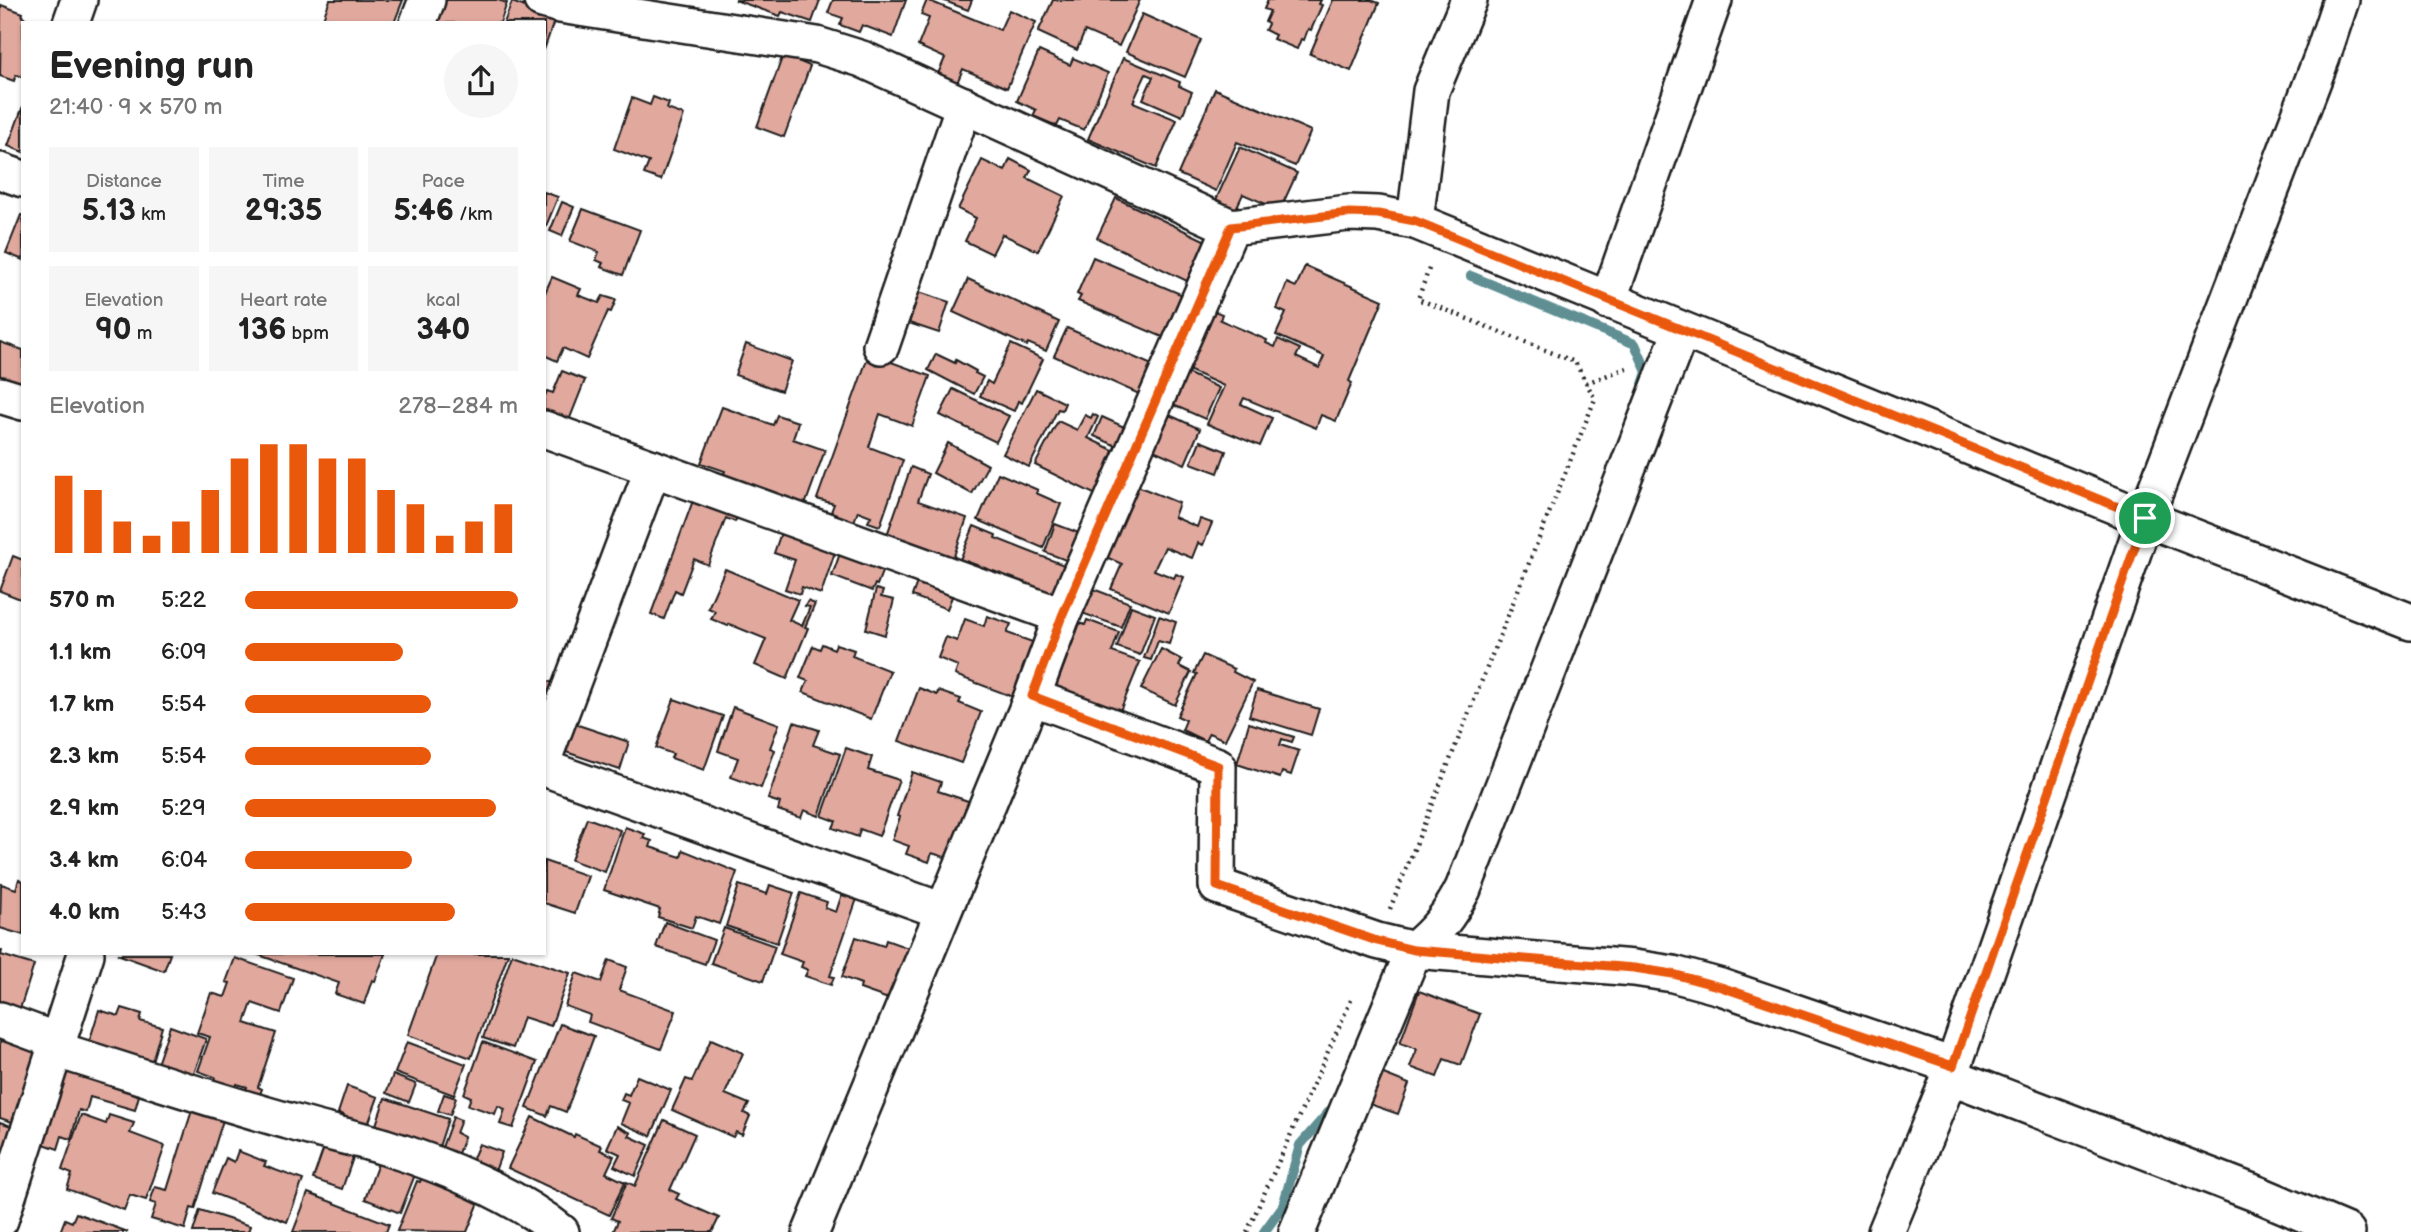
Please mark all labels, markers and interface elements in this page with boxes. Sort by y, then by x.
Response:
text: Evening run [49,44,254,89]
button: share [444,44,518,118]
text: 21:40 · 9 × 570 m [49,93,223,121]
text: Distance [86,170,162,193]
text: Time [262,170,305,193]
text: Pace [422,170,465,193]
text: 5.13 [82,193,136,229]
text: 29:35 [245,193,322,229]
text: 5:46 [394,193,454,229]
text: km [136,203,166,226]
text: /km [454,203,493,226]
text: Elevation [84,289,163,312]
text: Heart rate [240,289,327,312]
text: kcal [426,289,460,312]
text: 90 [95,312,132,348]
text: 136 [238,312,286,348]
text: 340 [416,312,470,348]
text: m [132,322,152,345]
text: bpm [286,322,329,345]
text: Elevation [49,392,145,420]
text: 278–284 m [398,392,518,420]
pin [2115,488,2175,548]
icon: arrive [2126,499,2164,537]
text: 570 m [49,586,115,614]
text: 5:22 [161,586,206,614]
text: 1.1 km [49,638,111,666]
text: 6:09 [161,638,207,666]
text: 1.7 km [49,690,114,718]
text: 5:54 [161,690,206,718]
text: 2.3 km [49,742,119,770]
text: 5:54 [161,742,206,770]
text: 2.9 km [49,794,119,822]
text: 5:29 [161,794,206,822]
text: 3.4 km [49,846,119,874]
text: 6:04 [161,846,207,874]
text: 4.0 km [49,898,120,926]
text: 5:43 [161,898,207,926]

